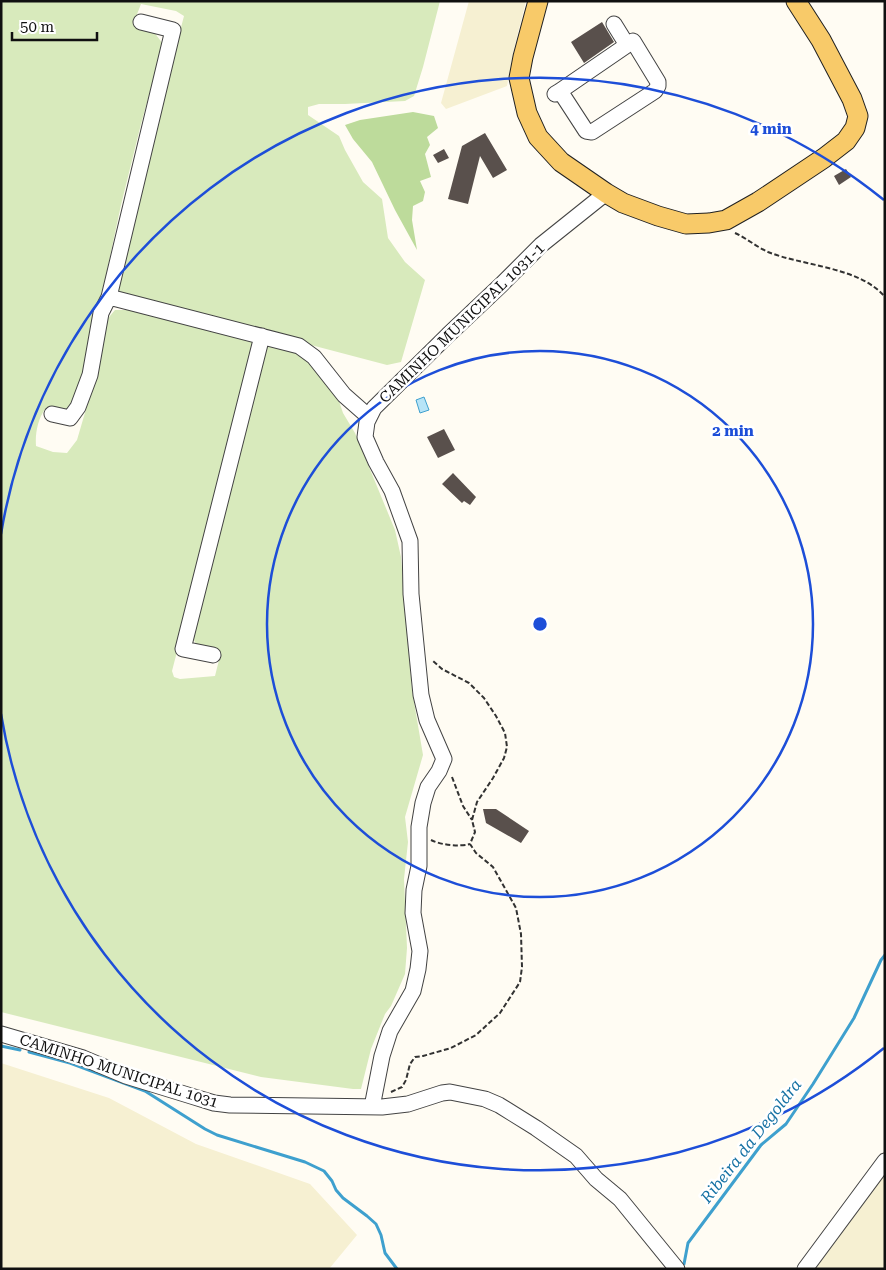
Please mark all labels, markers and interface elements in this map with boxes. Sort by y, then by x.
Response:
scale bar [12,10,98,42]
text: 50 m [20,18,55,36]
text: 4 min [750,120,792,138]
street label: CAMINHO MUNICIPAL 1031-1 [376,239,548,407]
text: 2 min [712,422,754,440]
centre of rings [531,615,549,633]
street label: CAMINHO MUNICIPAL 1031 [17,1030,221,1112]
water label: Ribeira da Degoldra [696,1075,805,1207]

